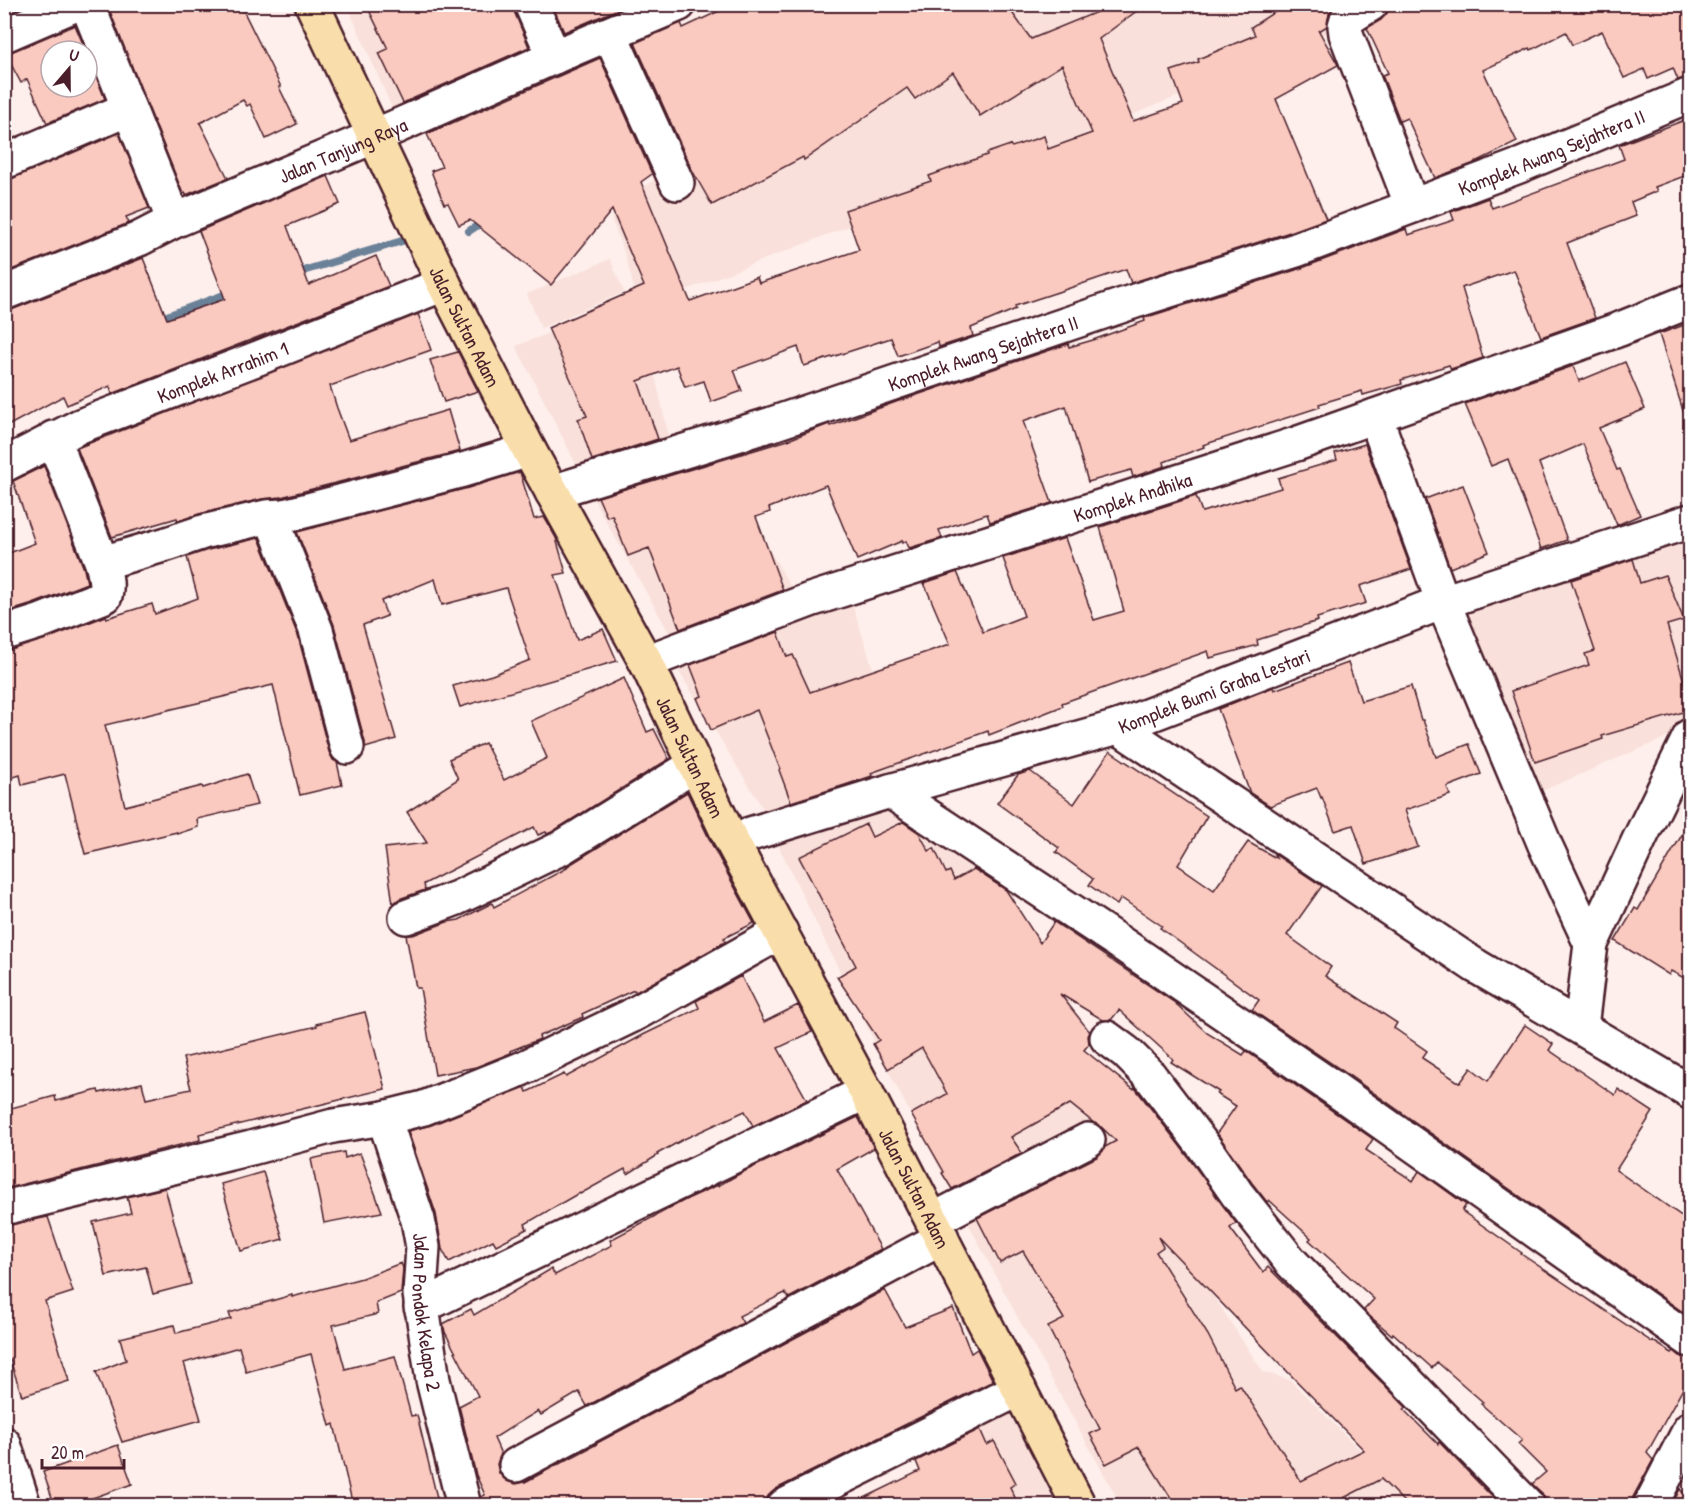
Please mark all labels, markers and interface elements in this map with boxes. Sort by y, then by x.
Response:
north arrow [39,39,99,99]
text: U [66,43,82,67]
street label: Komplek Awang Sejahtera II [1454,102,1649,201]
street label: Jalan Tanjung Raya [274,110,411,189]
street label: Jalan Sultan Adam [424,261,508,391]
street label: Komplek Awang Sejahtera II [884,308,1081,397]
street label: Komplek Arrahim 1 [153,334,292,409]
street label: Komplek Andhika [1070,465,1195,528]
street label: Komplek Bumi Graha Lestari [1114,641,1314,739]
street label: Jalan Sultan Adam [651,691,732,822]
street label: Jalan Sultan Adam [873,1123,957,1253]
street label: Jalan Pondok Kelapa 2 [406,1230,449,1394]
scale bar [42,1432,124,1470]
text: 20 m [51,1440,84,1465]

